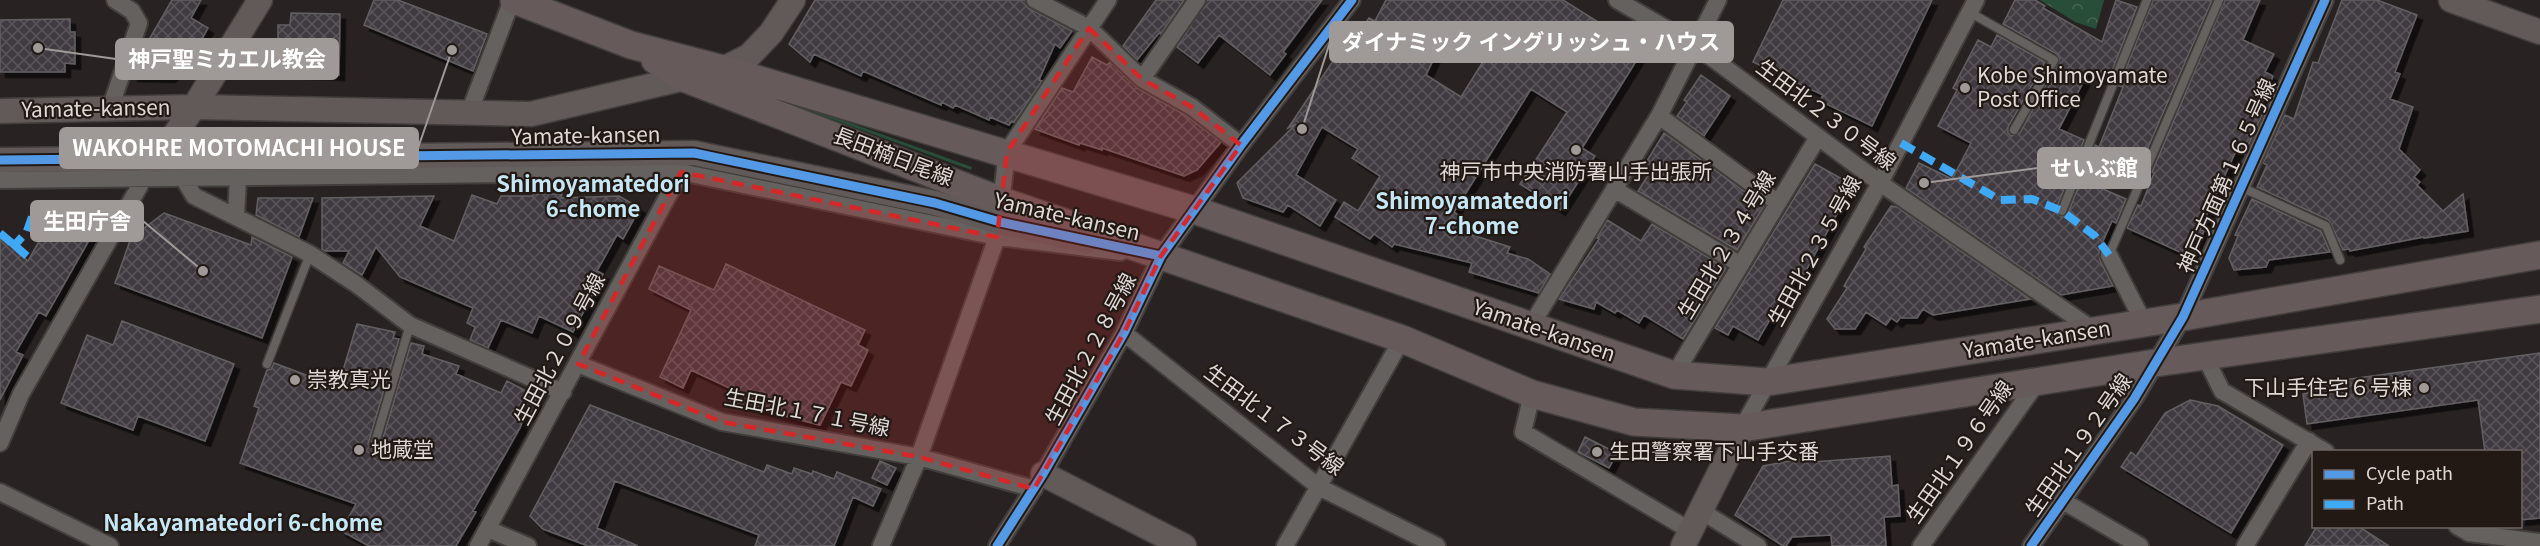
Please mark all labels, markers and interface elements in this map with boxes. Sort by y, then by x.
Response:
callout: ダイナミック イングリッシュ・ハウス [1330,22,1733,62]
text: ダイナミック イングリッシュ・ハウス [1342,24,1720,56]
callout: 神戸聖ミカエル教会 [116,39,338,79]
text: 神戸聖ミカエル教会 [128,41,326,73]
street label: 生田北２３０号線 [1751,51,1903,176]
place label: Kobe Shimoyamate Post Office [1977,59,2168,113]
street label: 神戸方面第１６５号線 [2169,73,2282,277]
marker: Kobe Shimoyamate Post Office [1958,81,1972,95]
street label: Yamate-kansen [20,91,171,123]
street label: Yamate-kansen [510,118,661,150]
street label: 長田楠日尾線 [830,119,958,192]
callout: WAKOHRE MOTOMACHI HOUSE [60,128,418,168]
text: WAKOHRE MOTOMACHI HOUSE [72,130,406,162]
marker: 神戸市中央消防署山手出張所 [1569,143,1583,157]
callout: せいぶ館 [2038,148,2150,188]
text: せいぶ館 [2050,150,2138,182]
place label: 神戸市中央消防署山手出張所 [1440,155,1713,185]
street label: 生田北２３４号線 [1669,164,1781,324]
district label: Shimoyamatedori 6-chome [496,166,690,223]
street label: 生田北２３５号線 [1759,169,1867,331]
street label: Yamate-kansen [990,183,1143,246]
district label: Shimoyamatedori 7-chome [1375,183,1569,240]
callout: 生田庁舎 [31,201,143,241]
text: 生田庁舎 [43,203,131,235]
street label: 生田北２０９号線 [506,267,611,429]
street label: 生田北２２８号線 [1037,267,1142,429]
street label: Yamate-kansen [1468,290,1620,368]
street label: Yamate-kansen [1960,312,2113,365]
street label: 生田北１７３号線 [1199,356,1351,481]
place label: 崇教真光 [307,363,391,393]
street label: 生田北１９２号線 [2017,366,2138,521]
place label: 下山手住宅６号棟 [2244,371,2412,401]
marker: 崇教真光 [288,373,302,387]
street label: 生田北１９６号線 [1898,373,2019,528]
street label: 生田北１７１号線 [722,380,893,442]
marker: 下山手住宅６号棟 [2417,381,2431,395]
place label: 地蔵堂 [371,433,434,463]
place label: 生田警察署下山手交番 [1609,435,1819,465]
marker: 地蔵堂 [352,443,366,457]
marker: 生田警察署下山手交番 [1590,445,1604,459]
legend [2312,450,2522,528]
text: Cycle path [2366,459,2453,485]
text: Path [2366,489,2404,515]
district label: Nakayamatedori 6-chome [103,505,383,537]

